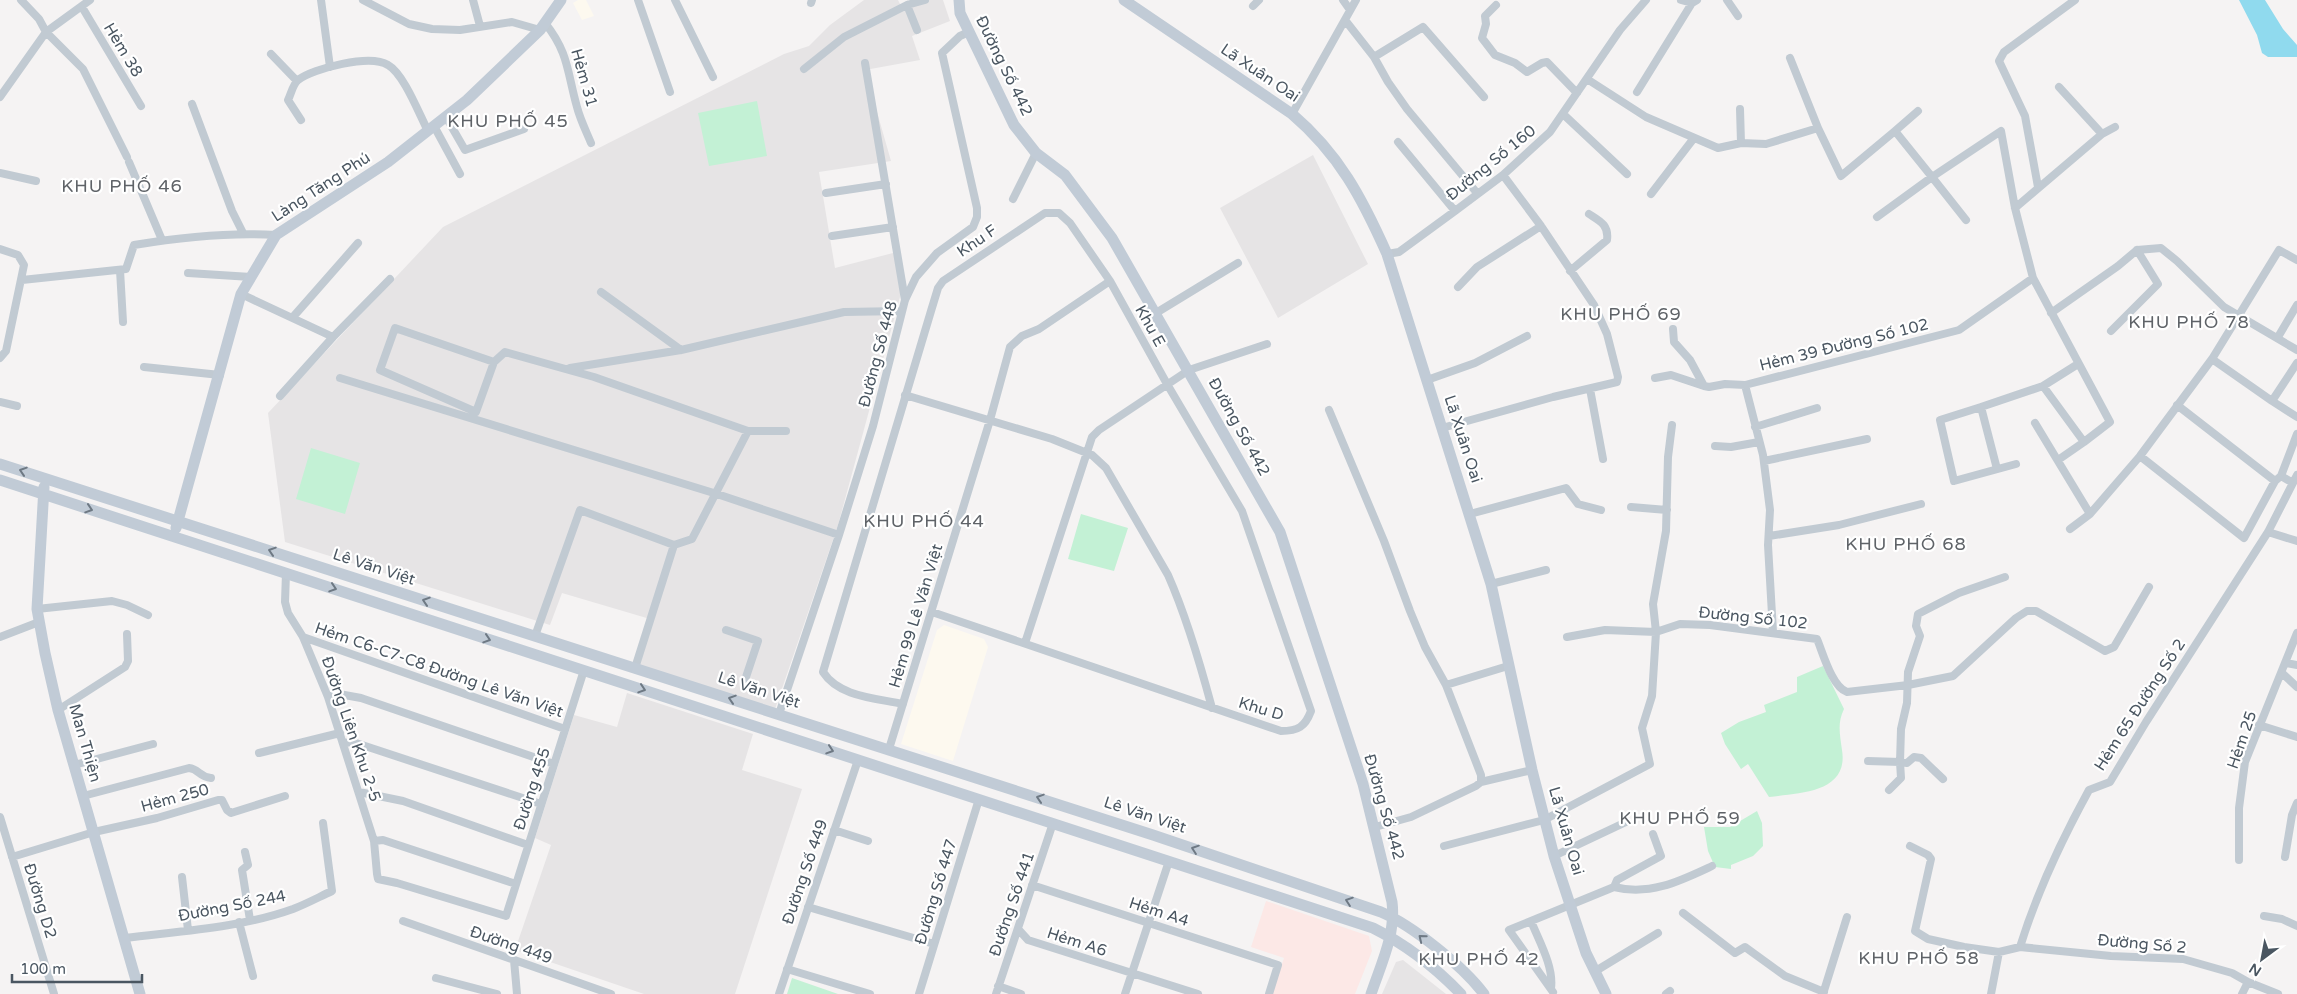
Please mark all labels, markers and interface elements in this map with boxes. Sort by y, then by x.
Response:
street label: Đường Số 442 [971,12,1037,120]
street label: Hẻm 38 [99,19,147,81]
street label: Lã Xuân Oai [1217,39,1303,107]
street label: Hẻm 31 [566,46,602,110]
district label: KHU PHỐ 45 [447,110,569,132]
street label: Đường Số 160 [1442,121,1540,205]
street label: Làng Tăng Phú [268,148,374,226]
district label: KHU PHỐ 46 [61,175,183,197]
street label: Khu F [953,220,1001,262]
street label: Đường Số 448 [854,299,902,409]
street label: Khu E [1130,302,1170,350]
district label: KHU PHỐ 69 [1560,303,1682,325]
district label: KHU PHỐ 78 [2128,311,2250,333]
street label: Hẻm 39 Đường Số 102 [1757,314,1931,376]
street label: Đường Số 442 [1204,374,1274,480]
street label: Lã Xuân Oai [1439,393,1487,485]
one-way arrow [19,467,27,477]
one-way arrow [84,503,93,513]
district label: KHU PHỐ 44 [863,510,985,532]
district label: KHU PHỐ 68 [1845,533,1967,555]
street label: Hẻm 99 Lê Văn Việt [885,542,947,690]
street label: Lê Văn Việt [330,544,418,590]
one-way arrow [268,547,276,557]
one-way arrow [328,583,336,593]
one-way arrow [423,597,431,607]
street label: Đường Số 102 [1698,602,1808,634]
street label: Hẻm C6-C7-C8 Đường Lê Văn Việt [312,618,566,722]
one-way arrow [483,633,491,643]
street label: Hẻm 65 Đường Số 2 [2090,635,2190,775]
street label: Đường Liên Khu 2-5 [317,654,385,804]
street label: Lê Văn Việt [715,667,803,713]
one-way arrow [637,683,645,693]
street label: Khu D [1236,693,1286,725]
one-way arrow [729,695,737,705]
street label: Man Thiện [64,702,106,784]
street label: Hẻm 25 [2223,708,2261,772]
street label: Đường 455 [509,745,555,833]
one-way arrow [825,745,833,755]
street label: Đường Số 442 [1359,752,1409,862]
street label: Hẻm 250 [139,779,211,817]
street label: Lã Xuân Oai [1544,784,1588,878]
street label: Lê Văn Việt [1101,792,1189,838]
one-way arrow [1037,794,1045,804]
district label: KHU PHỐ 59 [1619,807,1741,829]
street label: Đường Số 449 [778,817,832,927]
street label: Đường Số 447 [910,837,962,947]
one-way arrow [1191,845,1199,855]
street label: Đường Số 441 [985,849,1039,959]
street label: Đường D2 [19,861,61,941]
street label: Đường Số 244 [176,886,288,926]
street label: Hẻm A4 [1127,893,1191,931]
one-way arrow [1345,897,1353,907]
street label: Đường 449 [467,922,555,968]
street label: Hẻm A6 [1045,923,1109,961]
street label: Đường Số 2 [2097,930,2187,958]
north arrow [2237,934,2287,984]
one-way arrow [1419,935,1428,943]
district label: KHU PHỐ 58 [1858,947,1980,969]
district label: KHU PHỐ 42 [1418,948,1540,970]
scale bar [12,952,142,984]
text: N [2246,959,2265,980]
text: 100 m [20,960,66,978]

